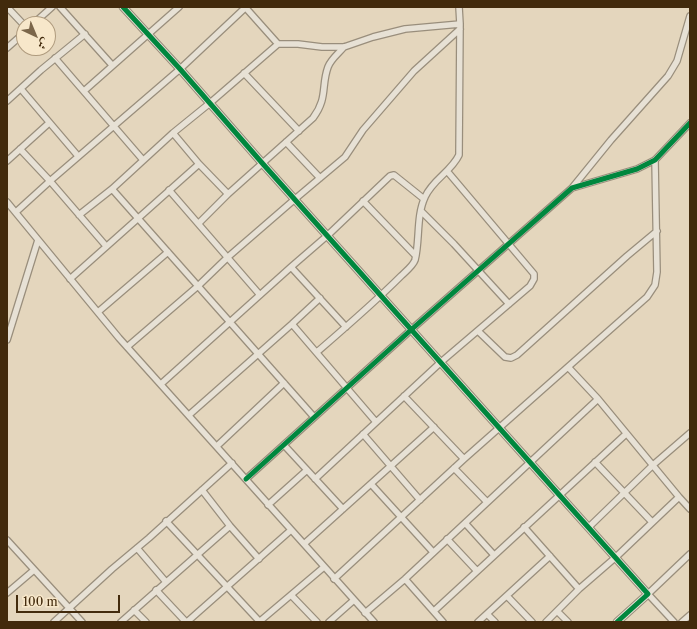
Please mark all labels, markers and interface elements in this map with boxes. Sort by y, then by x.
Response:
north arrow [16,16,56,56]
text: ش [35,35,52,53]
scale bar [18,587,122,613]
text: 100 m [23,594,58,609]

